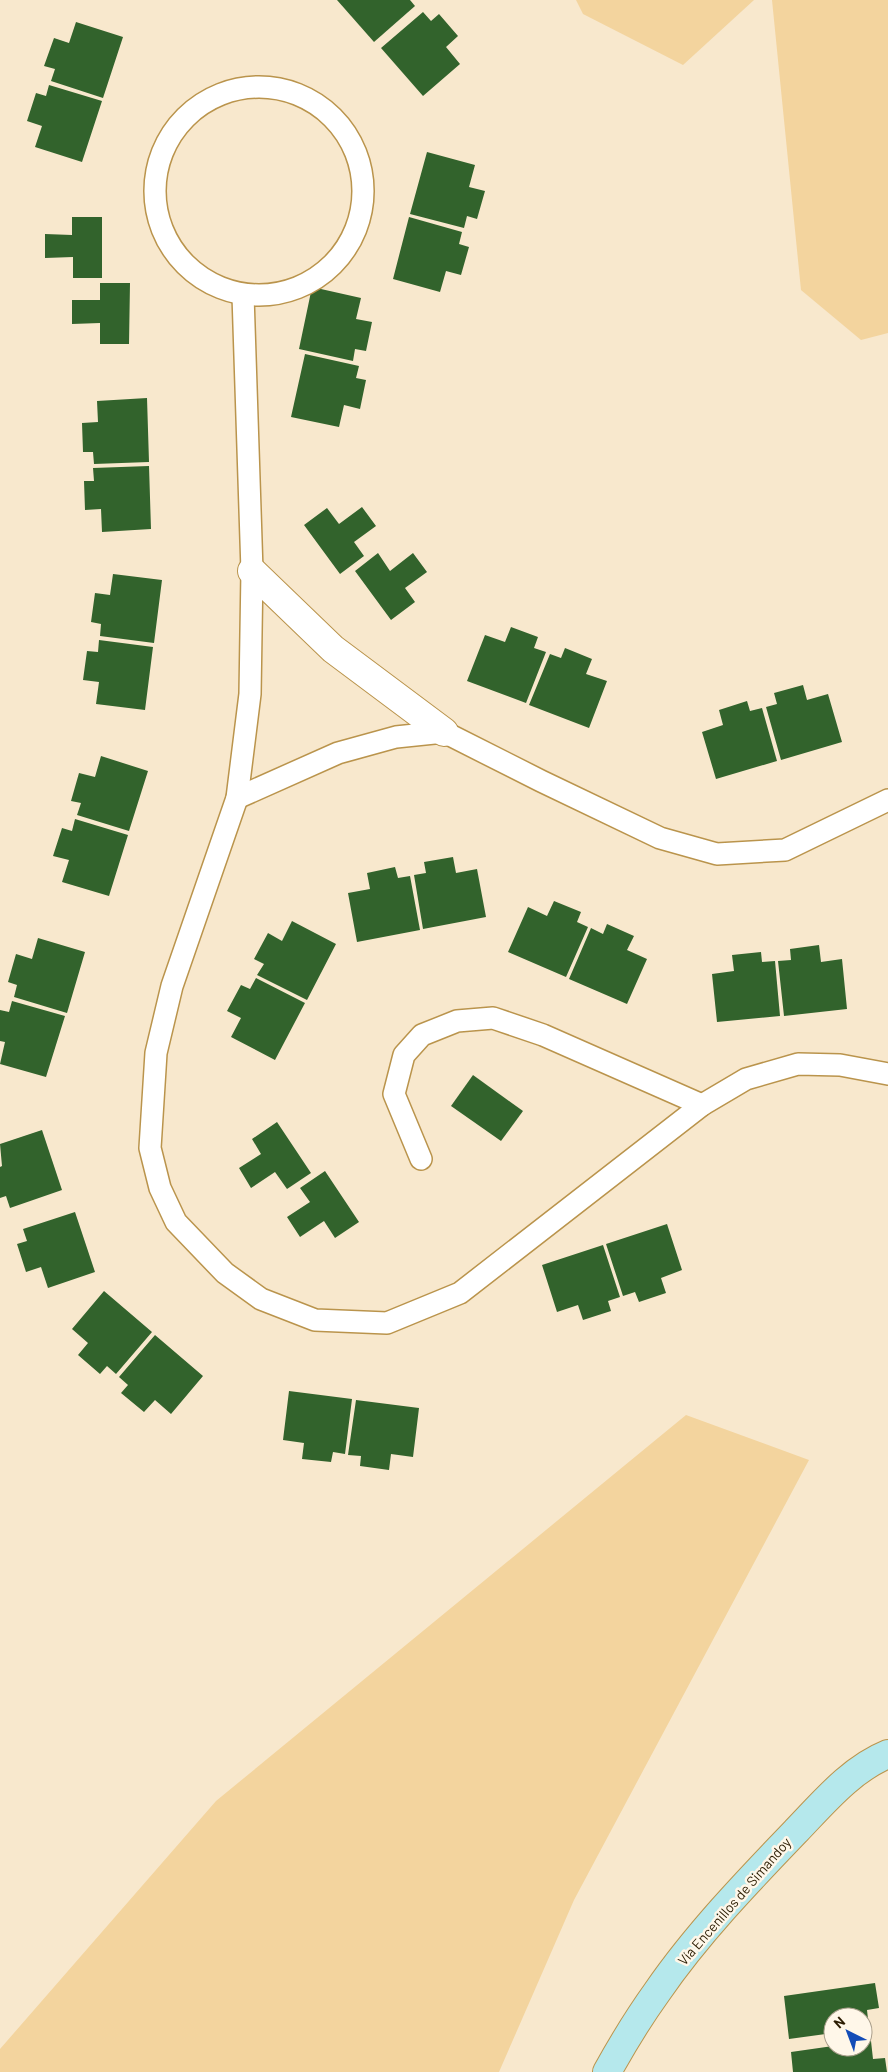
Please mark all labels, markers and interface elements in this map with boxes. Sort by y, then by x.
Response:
street label: Vía Encenillos de Simandoy [674,1833,794,1968]
north arrow [823,2007,873,2057]
text: N [830,2013,848,2031]

